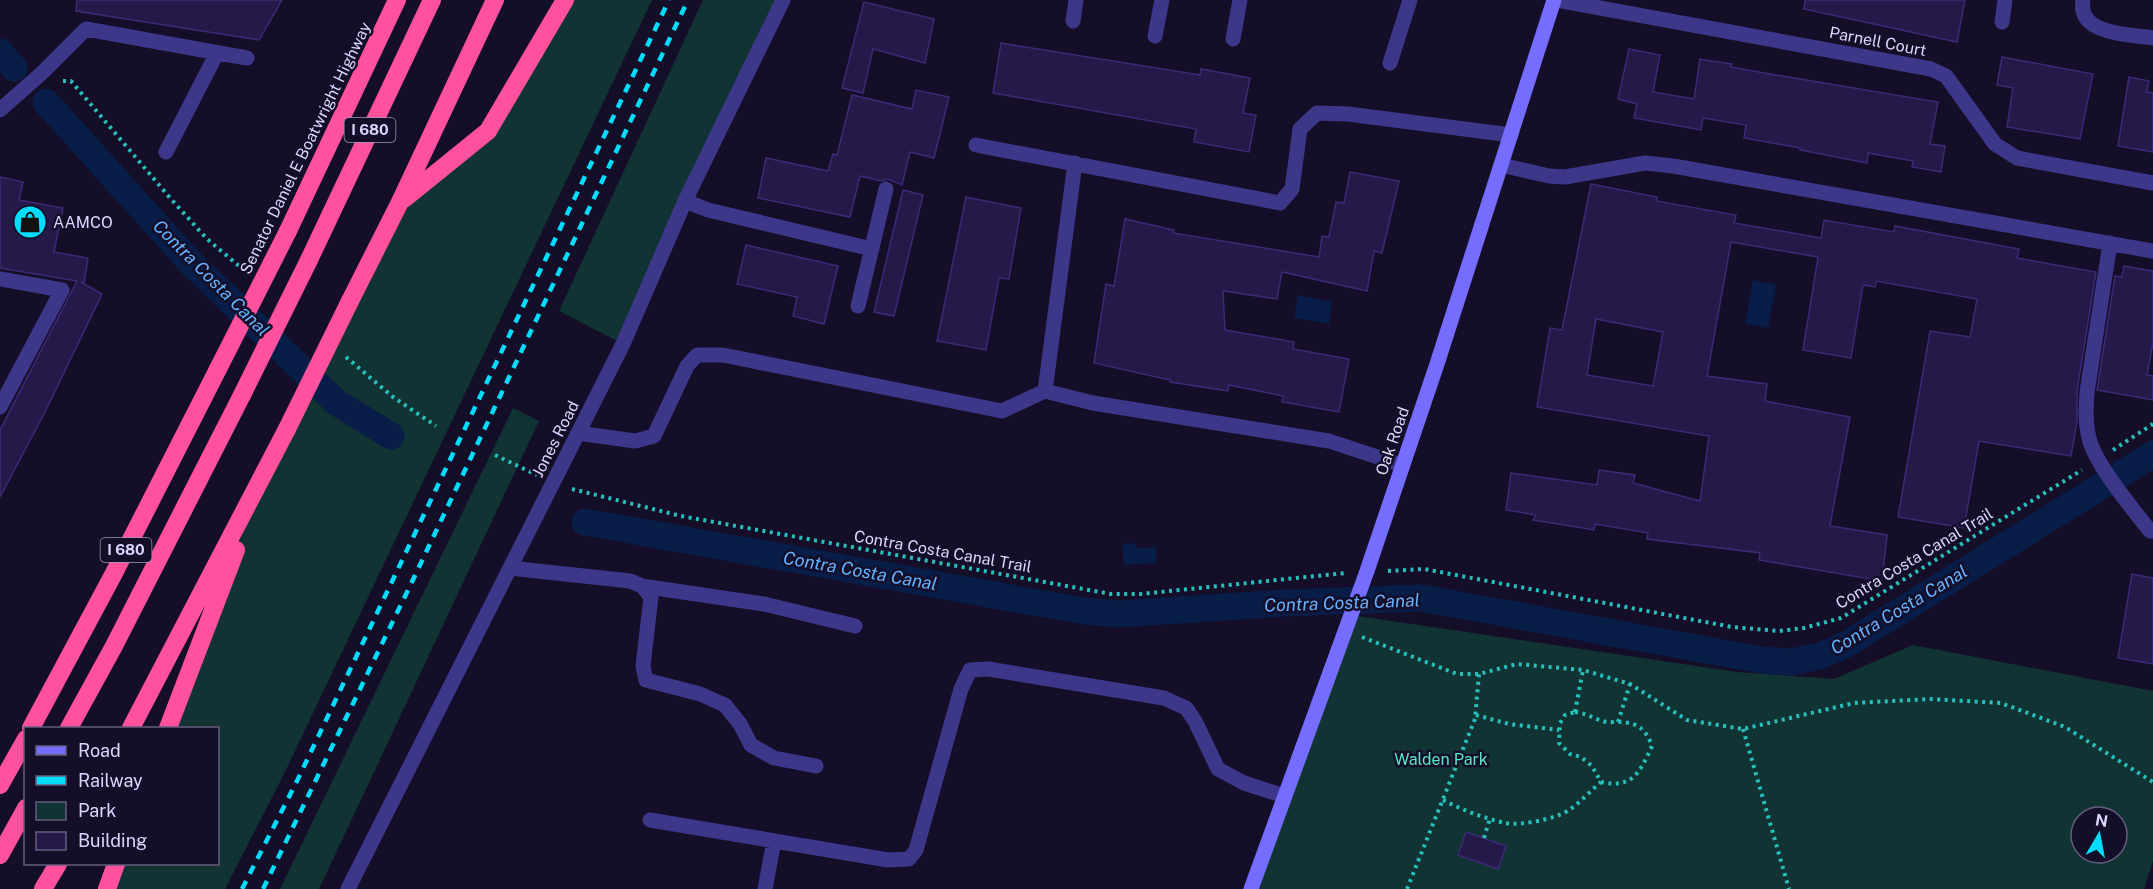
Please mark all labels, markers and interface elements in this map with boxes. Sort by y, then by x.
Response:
street label: Senator Daniel E Boatwright Highway [236,19,375,277]
street label: Parnell Court [1828,23,1928,60]
road number: I 680 [344,118,395,142]
shop icon: AAMCO [12,204,48,240]
place label: AAMCO [53,213,113,232]
water label: Contra Costa Canal [149,215,274,340]
street label: Jones Road [528,398,583,481]
street label: Oak Road [1372,404,1413,478]
street label: Contra Costa Canal Trail [1832,503,1996,613]
street label: Contra Costa Canal Trail [853,526,1033,576]
road number: I 680 [100,538,152,562]
water label: Contra Costa Canal [781,547,939,595]
water label: Contra Costa Canal [1827,561,1971,659]
water label: Contra Costa Canal [1264,589,1420,616]
legend [24,727,219,865]
text: Road [78,740,121,761]
park label: Walden Park [1394,750,1488,769]
text: Railway [78,770,143,791]
text: Park [78,800,116,821]
north arrow [2069,805,2129,865]
text: N [2094,810,2109,831]
text: Building [78,830,147,851]

